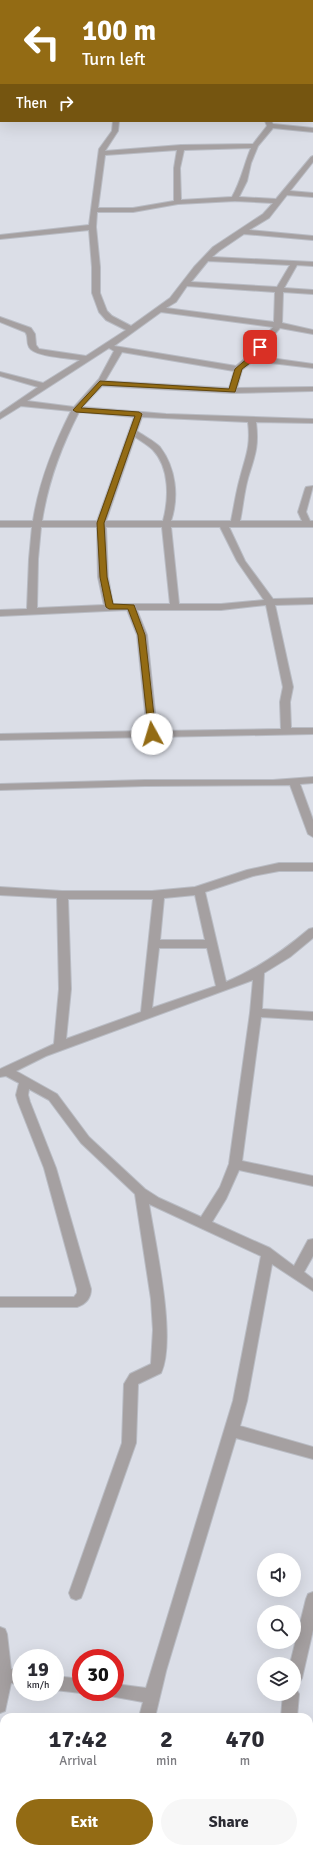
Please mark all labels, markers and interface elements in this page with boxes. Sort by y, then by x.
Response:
text: 100 m [82,14,156,48]
icon: left [16,16,68,68]
text: Turn left [82,48,145,70]
icon: right [55,92,77,114]
text: Then [16,94,47,112]
pin [243,330,277,364]
icon: arrive [249,336,271,358]
position arrow [131,713,173,755]
map controls [257,1553,301,1701]
button: sound [257,1553,301,1597]
button: search [257,1605,301,1649]
speed limit sign: 30 [72,1649,124,1701]
text: 19 [27,1657,49,1682]
button: layers [257,1657,301,1701]
text: km/h [27,1679,49,1691]
text: 17:42 [49,1724,107,1754]
text: 2 [160,1724,173,1754]
text: 470 [226,1724,264,1754]
text: Arrival [59,1753,97,1769]
text: min [156,1753,177,1769]
text: m [240,1753,250,1769]
button: Exit [16,1799,153,1845]
button: Share [161,1799,297,1845]

